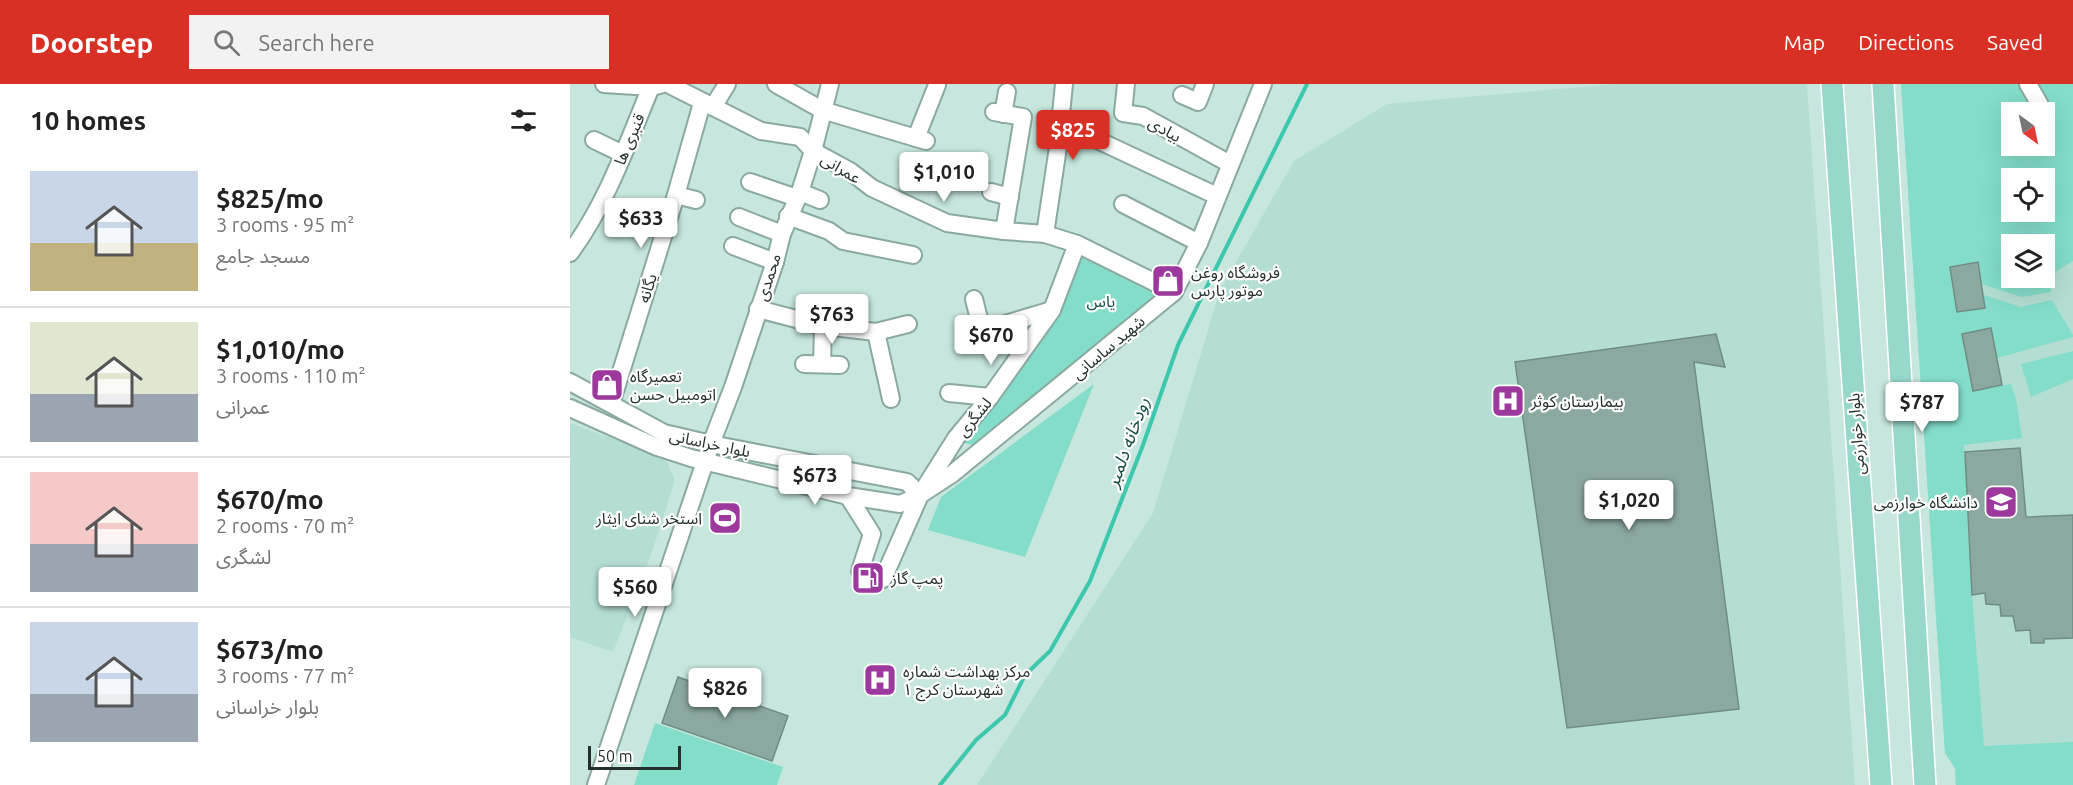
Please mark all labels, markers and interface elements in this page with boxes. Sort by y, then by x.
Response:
search box [189,15,609,69]
icon: search [210,26,243,59]
text: Doorstep [30,27,153,58]
text: Search here [258,30,375,55]
text: Map [1784,30,1825,54]
text: Directions [1858,30,1954,54]
text: Saved [1987,30,2043,54]
north arrow [2001,102,2055,156]
map controls [2001,102,2055,288]
icon: filters [507,104,540,137]
text: 10 homes [30,106,146,135]
pin: $825 [1037,110,1109,161]
street label: قنبری ها [610,111,649,168]
street label: بیادی [1145,113,1185,146]
text: $825 [1050,118,1096,141]
street label: عمرانی [817,149,864,188]
pin: $1,010 [895,152,993,203]
text: $1,010 [913,160,975,183]
button: locate [2001,168,2055,222]
text: $825/mo [216,184,324,213]
icon: home [78,195,150,267]
pin: $633 [605,198,677,249]
text: $633 [618,206,664,229]
text: 3 rooms · 95 m² [216,213,354,236]
button: layers [2001,234,2055,288]
text: مسجد جامع [216,244,310,267]
street label: محمدی [752,251,785,303]
shop icon: فروشگاه روغن موتور پارس [1150,263,1186,299]
place label: فروشگاه روغن موتور پارس [1191,263,1280,301]
street label: یگانه [634,271,660,305]
park label: یاس [1087,292,1115,311]
pin: $763 [796,294,868,345]
text: $763 [809,302,855,325]
street label: شهید ساسانی [1068,311,1149,383]
pin: $670 [955,315,1027,366]
text: $670 [968,323,1014,346]
text: $1,010/mo [216,335,345,364]
icon: home [78,346,150,418]
text: 3 rooms · 110 m² [216,364,366,387]
shop icon: تعمیرگاه اتومبیل حسن [589,367,625,403]
place label: تعمیرگاه اتومبیل حسن [630,367,716,404]
pin: $787 [1886,382,1958,433]
hospital icon: بیمارستان کوثر [1490,383,1526,419]
text: $787 [1899,390,1945,413]
place label: بیمارستان کوثر [1530,392,1624,411]
street label: بلوار خوارزمی [1844,392,1869,476]
street label: لشگری [953,394,996,441]
water label: رودخانه دلمبر [1101,394,1154,492]
text: عمرانی [216,395,270,418]
street label: بلوار خراسانی [668,426,752,461]
pin: $673 [779,455,851,506]
text: $673 [792,463,838,486]
pin: $1,020 [1580,480,1678,531]
school or university icon: دانشگاه خوارزمی [1983,484,2019,520]
text: $670/mo [216,485,324,514]
text: $1,020 [1598,488,1660,511]
place label: دانشگاه خوارزمی [1874,493,1978,512]
icon: home [78,496,150,568]
sports icon: استخر شنای ایثار [707,500,743,536]
place label: استخر شنای ایثار [595,509,702,528]
text: 2 rooms · 70 m² [216,514,354,537]
text: لشگری [216,545,271,568]
fuel station icon: پمپ گاز [850,560,886,596]
pin: $560 [599,567,671,618]
place label: پمپ گاز [890,569,943,589]
text: $560 [612,575,658,598]
text: $673/mo [216,635,324,664]
icon: home [78,646,150,718]
hospital icon: مرکز بهداشت شماره ۱ شهرستان کرج [862,662,898,698]
place label: مرکز بهداشت شماره ۱ شهرستان کرج [903,662,1030,702]
text: 3 rooms · 77 m² [216,664,354,687]
pin: $826 [689,668,761,719]
text: $826 [702,676,748,699]
text: بلوار خراسانی [216,695,319,718]
scale bar [588,743,681,770]
text: 50 m [597,747,633,765]

